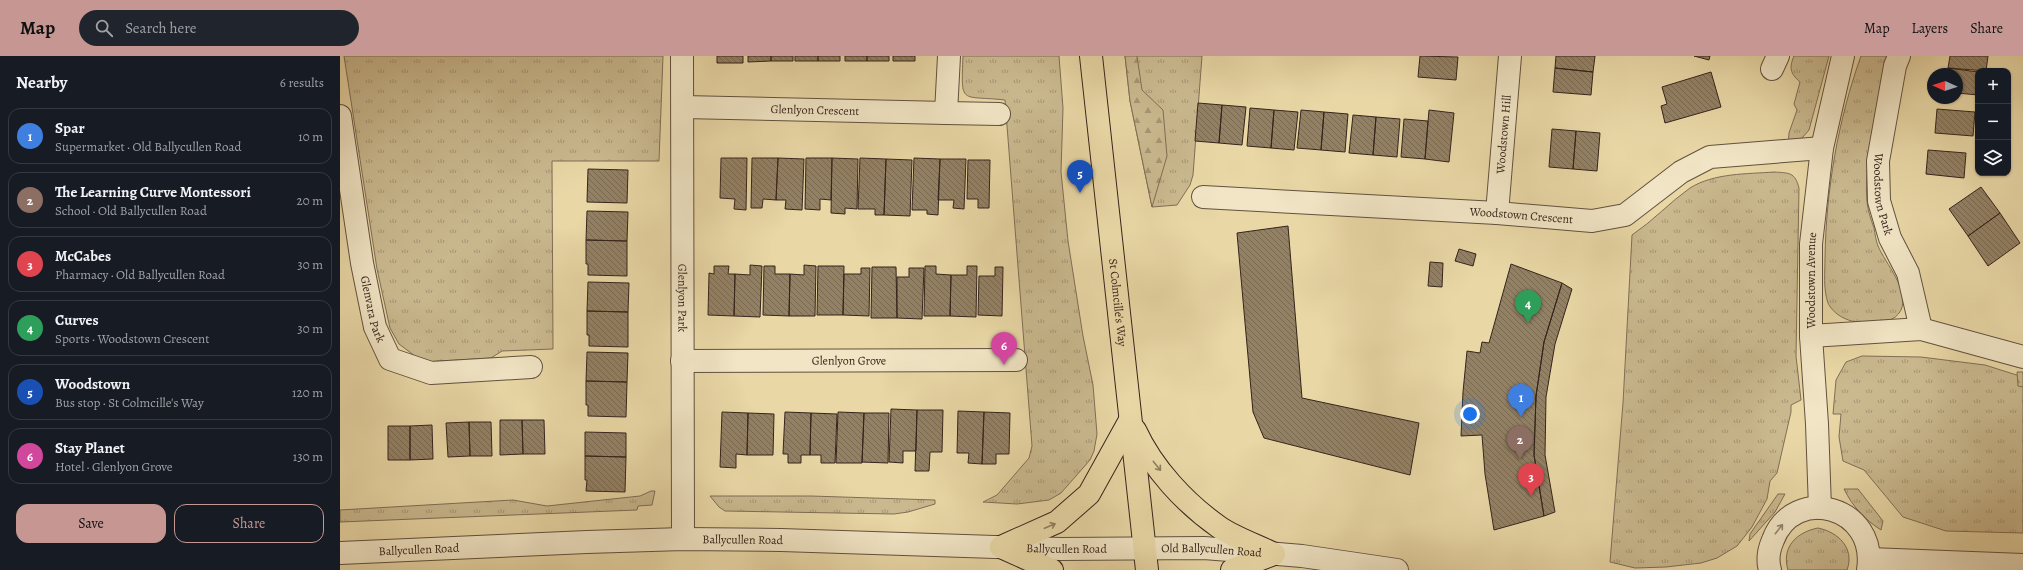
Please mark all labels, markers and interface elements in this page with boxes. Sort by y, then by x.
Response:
search box [79,10,359,46]
text: Map [20,15,55,41]
icon: search [93,17,115,39]
text: Search here [125,18,197,38]
text: Map [1864,19,1890,38]
text: Layers [1912,19,1948,38]
text: Share [1970,19,2003,38]
north arrow [1927,68,1963,104]
map controls [1975,68,2011,176]
button: + [1975,68,2011,104]
text: Nearby [16,71,67,94]
text: 6 results [280,74,324,91]
street label: Woodstown Hill [1492,94,1515,175]
street label: Glenlyon Crescent [770,101,860,119]
button: − [1975,104,2011,140]
text: Spar [55,118,85,138]
text: 1 [28,128,32,145]
text: 10 m [298,128,323,145]
text: Supermarket · Old Ballycullen Road [55,138,241,155]
button: layers [1975,140,2011,176]
street label: Woodstown Park [1869,151,1897,237]
pin: 5 [1067,160,1093,193]
text: The Learning Curve Montessori [55,182,251,202]
text: 2 [27,192,33,209]
text: 20 m [297,192,323,209]
text: School · Old Ballycullen Road [55,202,207,219]
street label: Woodstown Crescent [1468,203,1574,227]
street label: Woodstown Avenue [1803,231,1820,330]
text: McCabes [55,246,111,266]
text: 3 [27,256,33,273]
text: 30 m [297,256,323,273]
street label: St Colmcille's Way [1105,258,1131,348]
street label: Glenlyon Park [674,264,691,332]
text: Pharmacy · Old Ballycullen Road [55,266,225,283]
street label: Glenvara Park [357,274,389,345]
pin: 4 [1515,290,1541,323]
text: Curves [55,310,99,330]
text: 4 [27,320,33,337]
text: 30 m [297,320,323,337]
text: Sports · Woodstown Crescent [55,330,210,347]
pin: 6 [991,332,1017,365]
street label: Glenlyon Grove [812,352,886,369]
text: Woodstown [55,374,130,394]
text: 5 [27,384,33,401]
text: 120 m [292,384,323,401]
pin: 1 [1508,384,1534,417]
text: Bus stop · St Colmcille's Way [55,394,204,411]
your location [1460,404,1480,424]
pin: 2 [1507,426,1533,459]
text: Stay Planet [55,438,125,458]
text: 6 [27,448,33,465]
text: 130 m [293,448,323,465]
text: Hotel · Glenlyon Grove [55,458,173,475]
one-way arrow [1153,460,1161,471]
pin: 3 [1518,463,1544,496]
button: Save [16,504,166,543]
button: Share [174,504,324,543]
one-way arrow [1043,521,1055,529]
one-way arrow [1775,524,1783,535]
street label: Ballycullen Road [702,531,784,548]
street label: Ballycullen Road [378,540,460,559]
street label: Ballycullen Road [1026,540,1107,557]
street label: Old Ballycullen Road [1161,540,1263,561]

